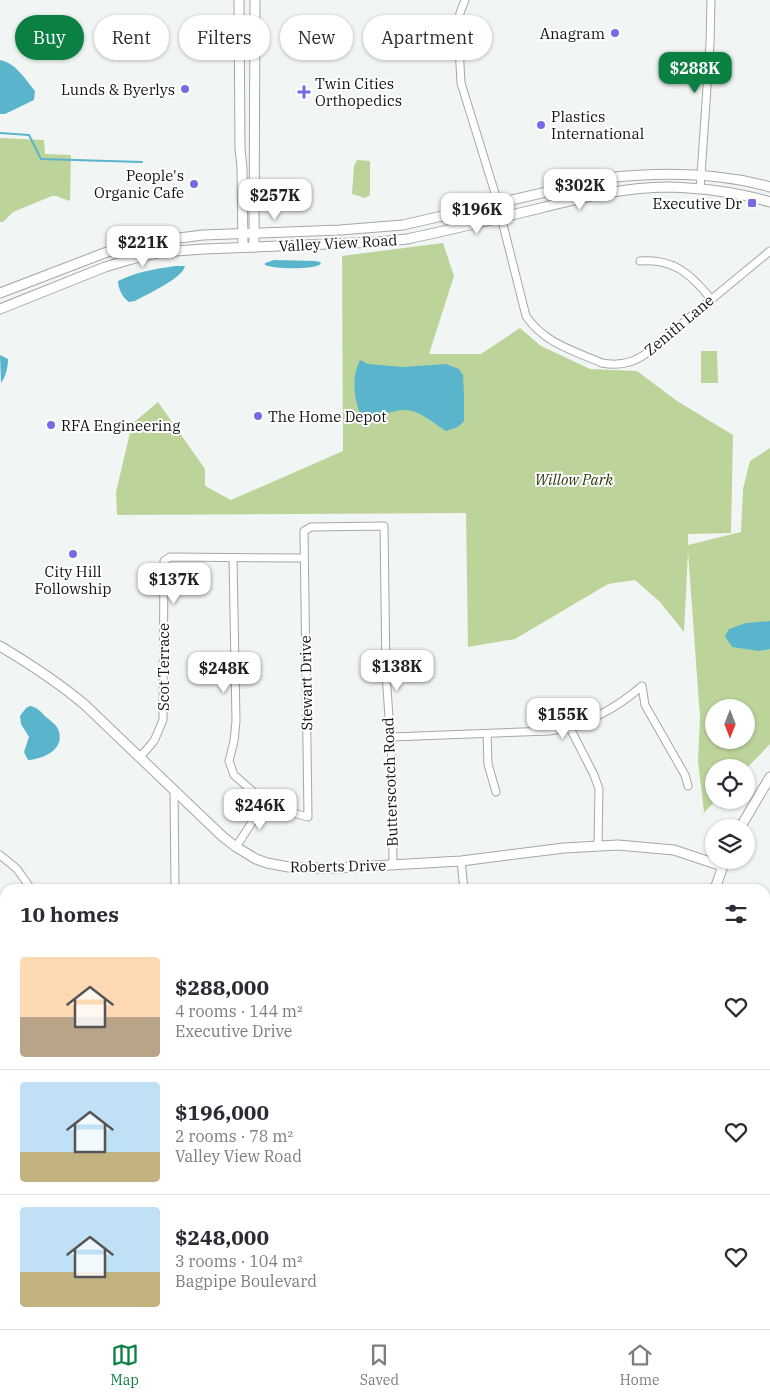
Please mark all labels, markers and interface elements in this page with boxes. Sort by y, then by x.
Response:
chip: Buy [15,15,84,60]
chip: Rent [94,15,169,60]
chip: Filters [179,15,270,60]
chip: New [280,15,353,60]
chip: Apartment [363,15,492,60]
place label: Anagram [540,24,605,43]
marker: Anagram [609,27,621,39]
pin: $288K [660,52,730,94]
text: $288K [670,58,720,78]
place label: Twin Cities Orthopedics [315,74,402,110]
place label: Lunds & Byerlys [61,80,175,99]
marker: Lunds & Byerlys [179,83,191,95]
marker: Twin Cities Orthopedics [297,85,311,99]
place label: Plastics International [551,107,644,143]
marker: Plastics International [535,119,547,131]
place label: People's Organic Cafe [94,166,184,202]
pin: $302K [545,168,615,211]
text: $302K [555,175,605,195]
marker: People's Organic Cafe [188,178,200,190]
pin: $257K [240,178,310,221]
text: $257K [250,185,300,205]
pin: $196K [442,192,512,235]
place label: Executive Dr [653,194,742,213]
marker: Executive Dr [746,197,758,209]
text: $196K [452,199,502,219]
pin: $221K [108,226,178,268]
street label: Valley View Road [278,230,398,256]
text: $221K [118,232,168,252]
street label: Zenith Lane [640,290,718,360]
place label: The Home Depot [268,407,386,426]
marker: The Home Depot [252,410,264,422]
place label: RFA Engineering [61,416,180,435]
marker: RFA Engineering [45,419,57,431]
park label: Willow Park [535,470,613,489]
marker: City Hill Followship [67,548,79,560]
place label: City Hill Followship [35,562,111,598]
pin: $137K [139,562,209,605]
text: $137K [149,569,199,589]
street label: Scot Terrace [154,623,173,711]
street label: Stewart Drive [296,635,316,731]
pin: $138K [362,650,432,692]
pin: $248K [189,652,259,694]
text: $138K [372,656,422,676]
text: $248K [199,658,249,678]
pin: $155K [528,698,598,740]
north arrow [705,699,755,749]
map controls [705,699,755,869]
text: $155K [538,704,588,724]
street label: Butterscotch Road [378,717,402,847]
button: locate [705,759,755,809]
pin: $246K [225,788,295,831]
text: $246K [235,795,285,815]
button: layers [705,819,755,869]
street label: Roberts Drive [290,856,386,876]
text: 10 homes [20,900,119,928]
icon: filters [722,900,750,928]
text: $288,000 [175,973,269,1001]
icon: home [60,977,120,1037]
icon: heart [722,993,750,1021]
text: 4 rooms · 144 m² [175,1001,303,1021]
text: Executive Drive [175,1021,292,1041]
text: $196,000 [175,1098,269,1126]
icon: home [60,1102,120,1162]
icon: heart [722,1118,750,1146]
text: 2 rooms · 78 m² [175,1126,293,1146]
text: Valley View Road [175,1146,302,1166]
text: $248,000 [175,1223,269,1251]
icon: home [60,1227,120,1287]
icon: heart [722,1243,750,1271]
text: 3 rooms · 104 m² [175,1251,303,1271]
text: Bagpipe Boulevard [175,1271,317,1291]
tab: Map [110,1341,139,1389]
tab: Saved [360,1341,399,1389]
tab: Home [620,1341,660,1389]

